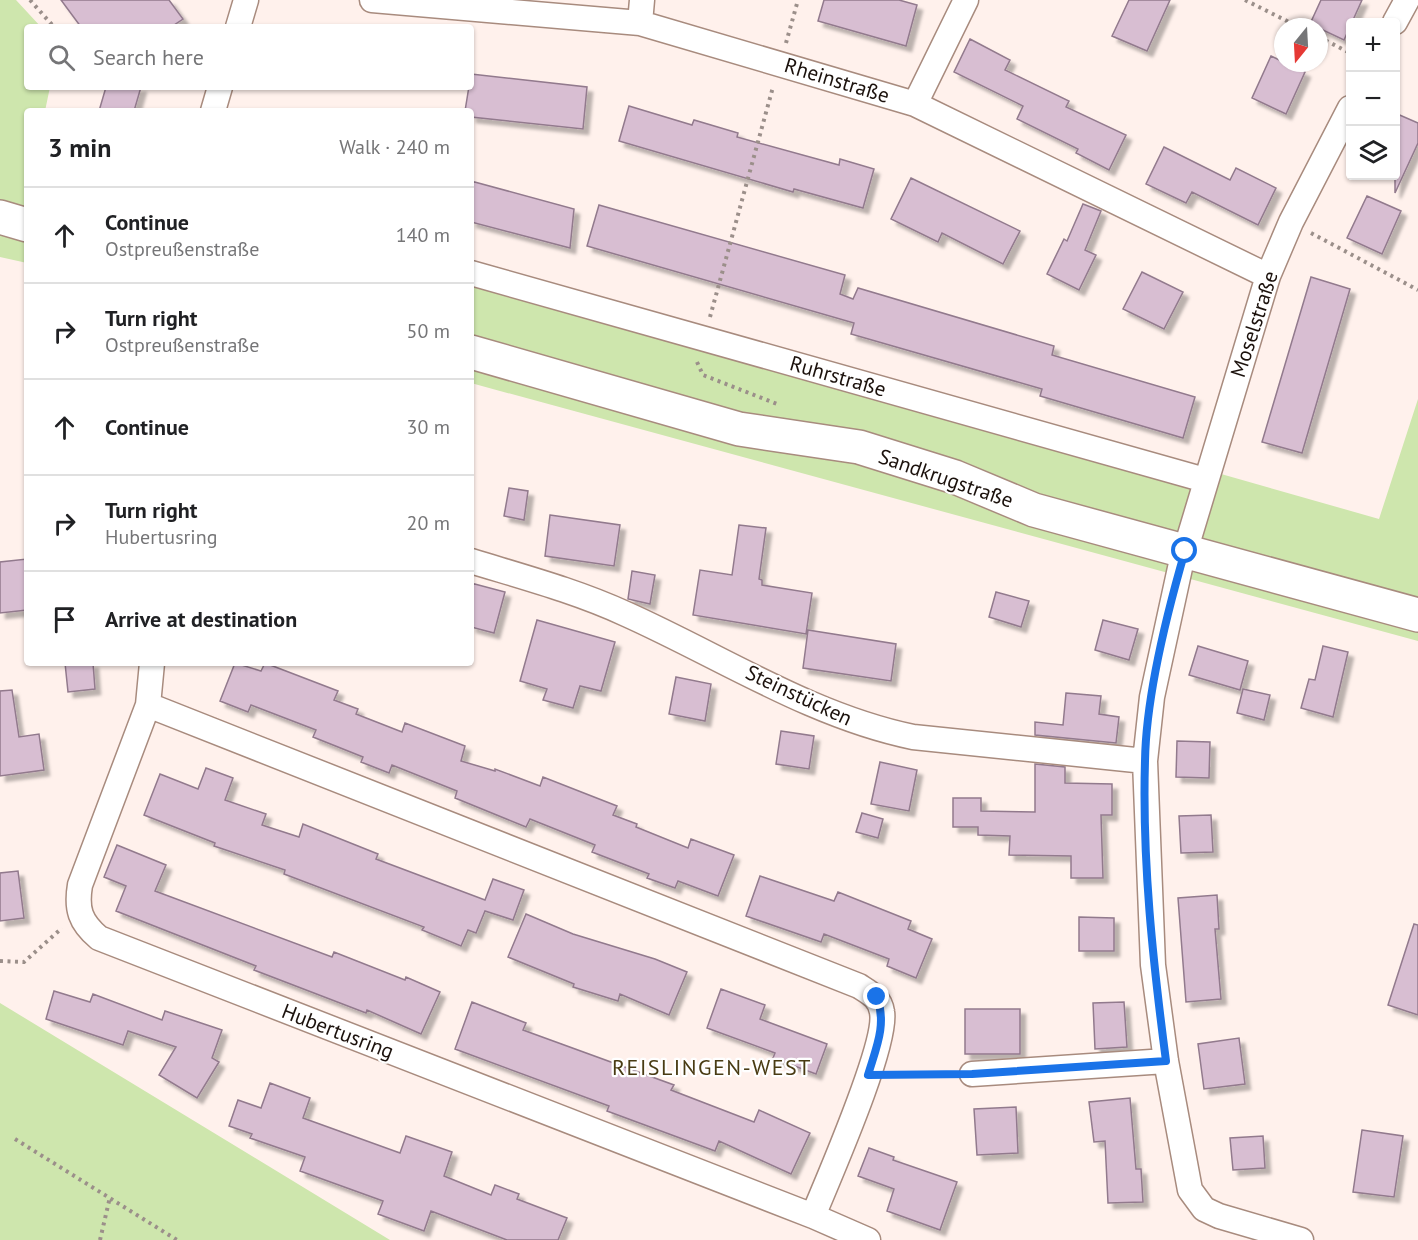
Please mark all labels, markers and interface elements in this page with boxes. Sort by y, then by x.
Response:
north arrow [1274,18,1328,72]
map controls [1346,18,1400,180]
button: + [1346,18,1400,72]
search box [24,24,474,90]
icon: search [45,41,78,74]
text: Search here [93,43,204,71]
street label: Rheinstraße [781,51,893,109]
button: − [1346,72,1400,126]
button: layers [1346,126,1400,180]
text: 3 min [48,131,111,164]
text: Walk · 240 m [339,134,450,160]
text: Continue [105,208,189,236]
icon: ahead [48,219,81,252]
text: 140 m [396,222,450,248]
text: Ostpreußenstraße [105,236,259,262]
street label: Moselstraße [1224,267,1284,381]
text: Turn right [105,304,197,332]
icon: right [48,315,81,348]
text: 50 m [407,318,450,344]
text: Ostpreußenstraße [105,332,259,358]
street label: Ruhrstraße [787,349,889,403]
icon: ahead [48,411,81,444]
text: Continue [105,413,189,441]
text: 30 m [407,414,450,440]
street label: Sandkrugstraße [875,442,1017,514]
text: Turn right [105,496,197,524]
icon: right [48,507,81,540]
text: 20 m [407,510,450,536]
text: Hubertusring [105,524,217,550]
route start [1171,537,1197,563]
icon: arrive [48,603,81,636]
text: Arrive at destination [105,605,297,633]
street label: Steinstücken [741,659,857,731]
route end [863,983,889,1009]
street label: Hubertusring [278,997,398,1065]
district label: REISLINGEN-WEST [612,1053,812,1081]

